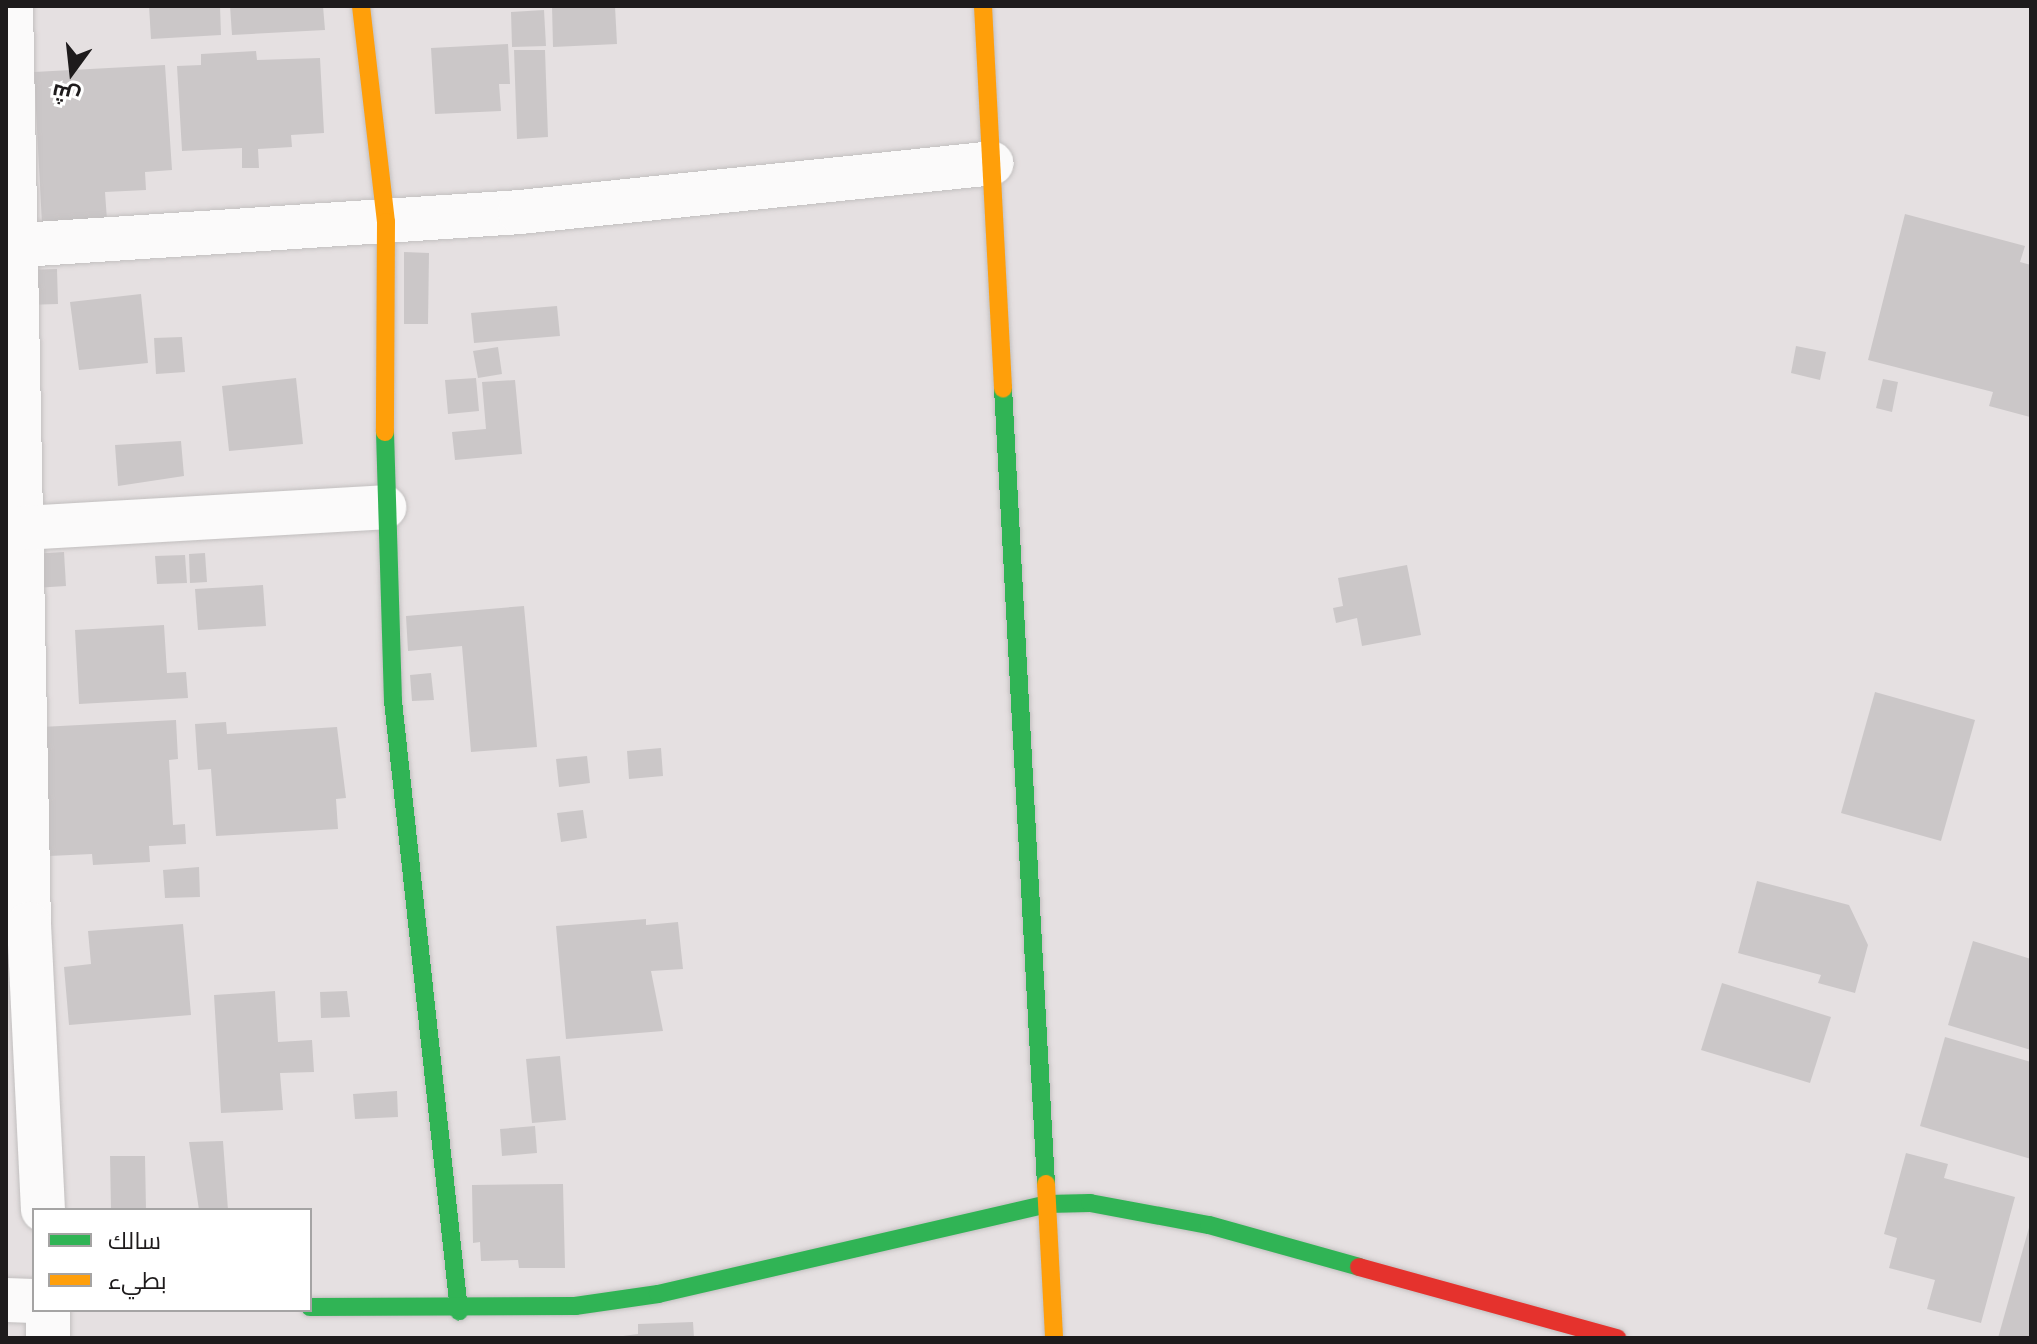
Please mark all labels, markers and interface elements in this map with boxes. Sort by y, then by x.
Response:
north arrow [32,32,112,112]
text: ش [49,79,83,111]
legend [32,1208,312,1312]
text: سالك [108,1226,161,1255]
text: بطيء [108,1266,167,1295]

